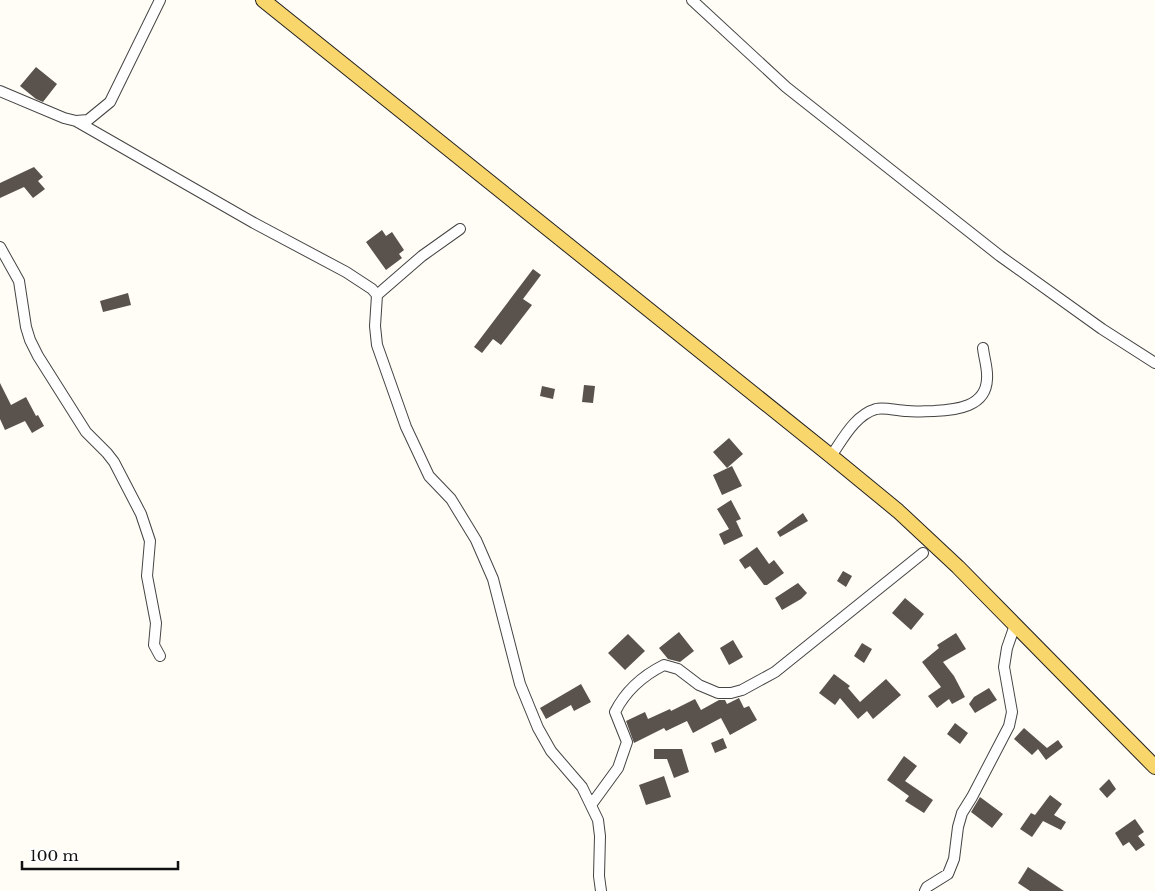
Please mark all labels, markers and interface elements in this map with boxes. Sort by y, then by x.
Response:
scale bar [22,838,179,870]
text: 100 m [30,846,79,865]

